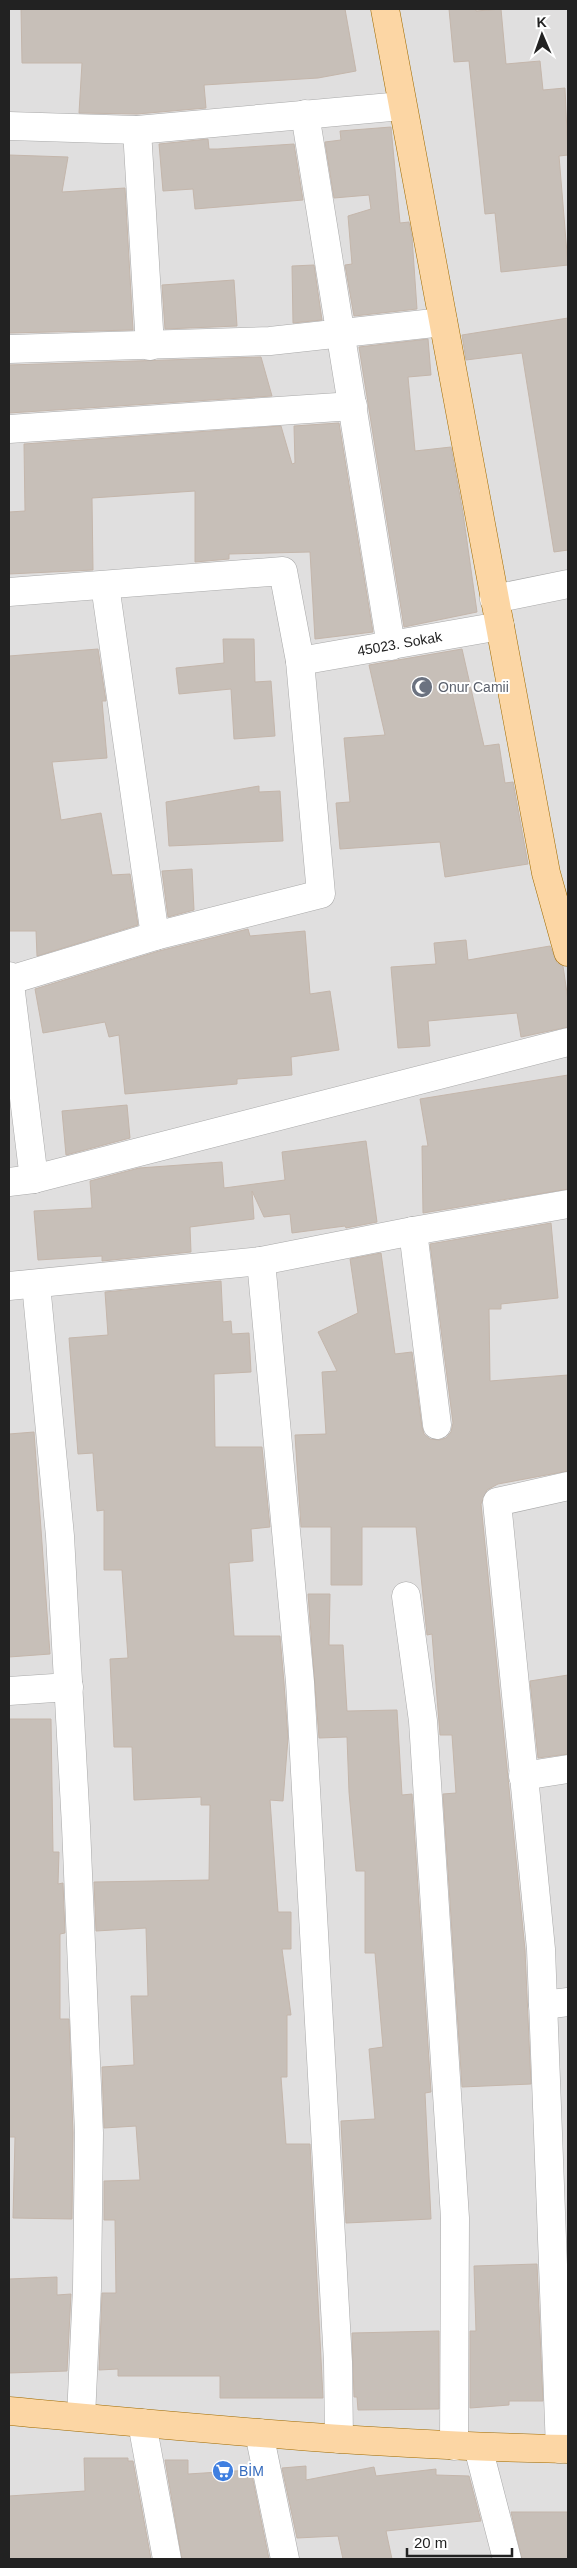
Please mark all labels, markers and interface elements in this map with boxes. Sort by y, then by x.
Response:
north arrow [517,10,567,60]
text: K [536,14,547,30]
street label: 45023. Sokak [356,628,444,659]
mosque icon: Onur Camii [410,675,434,699]
place label: Onur Camii [438,679,509,695]
supermarket icon: BİM [211,2459,235,2483]
place label: BİM [239,2462,264,2479]
scale bar [407,2526,512,2558]
text: 20 m [414,2534,447,2551]

